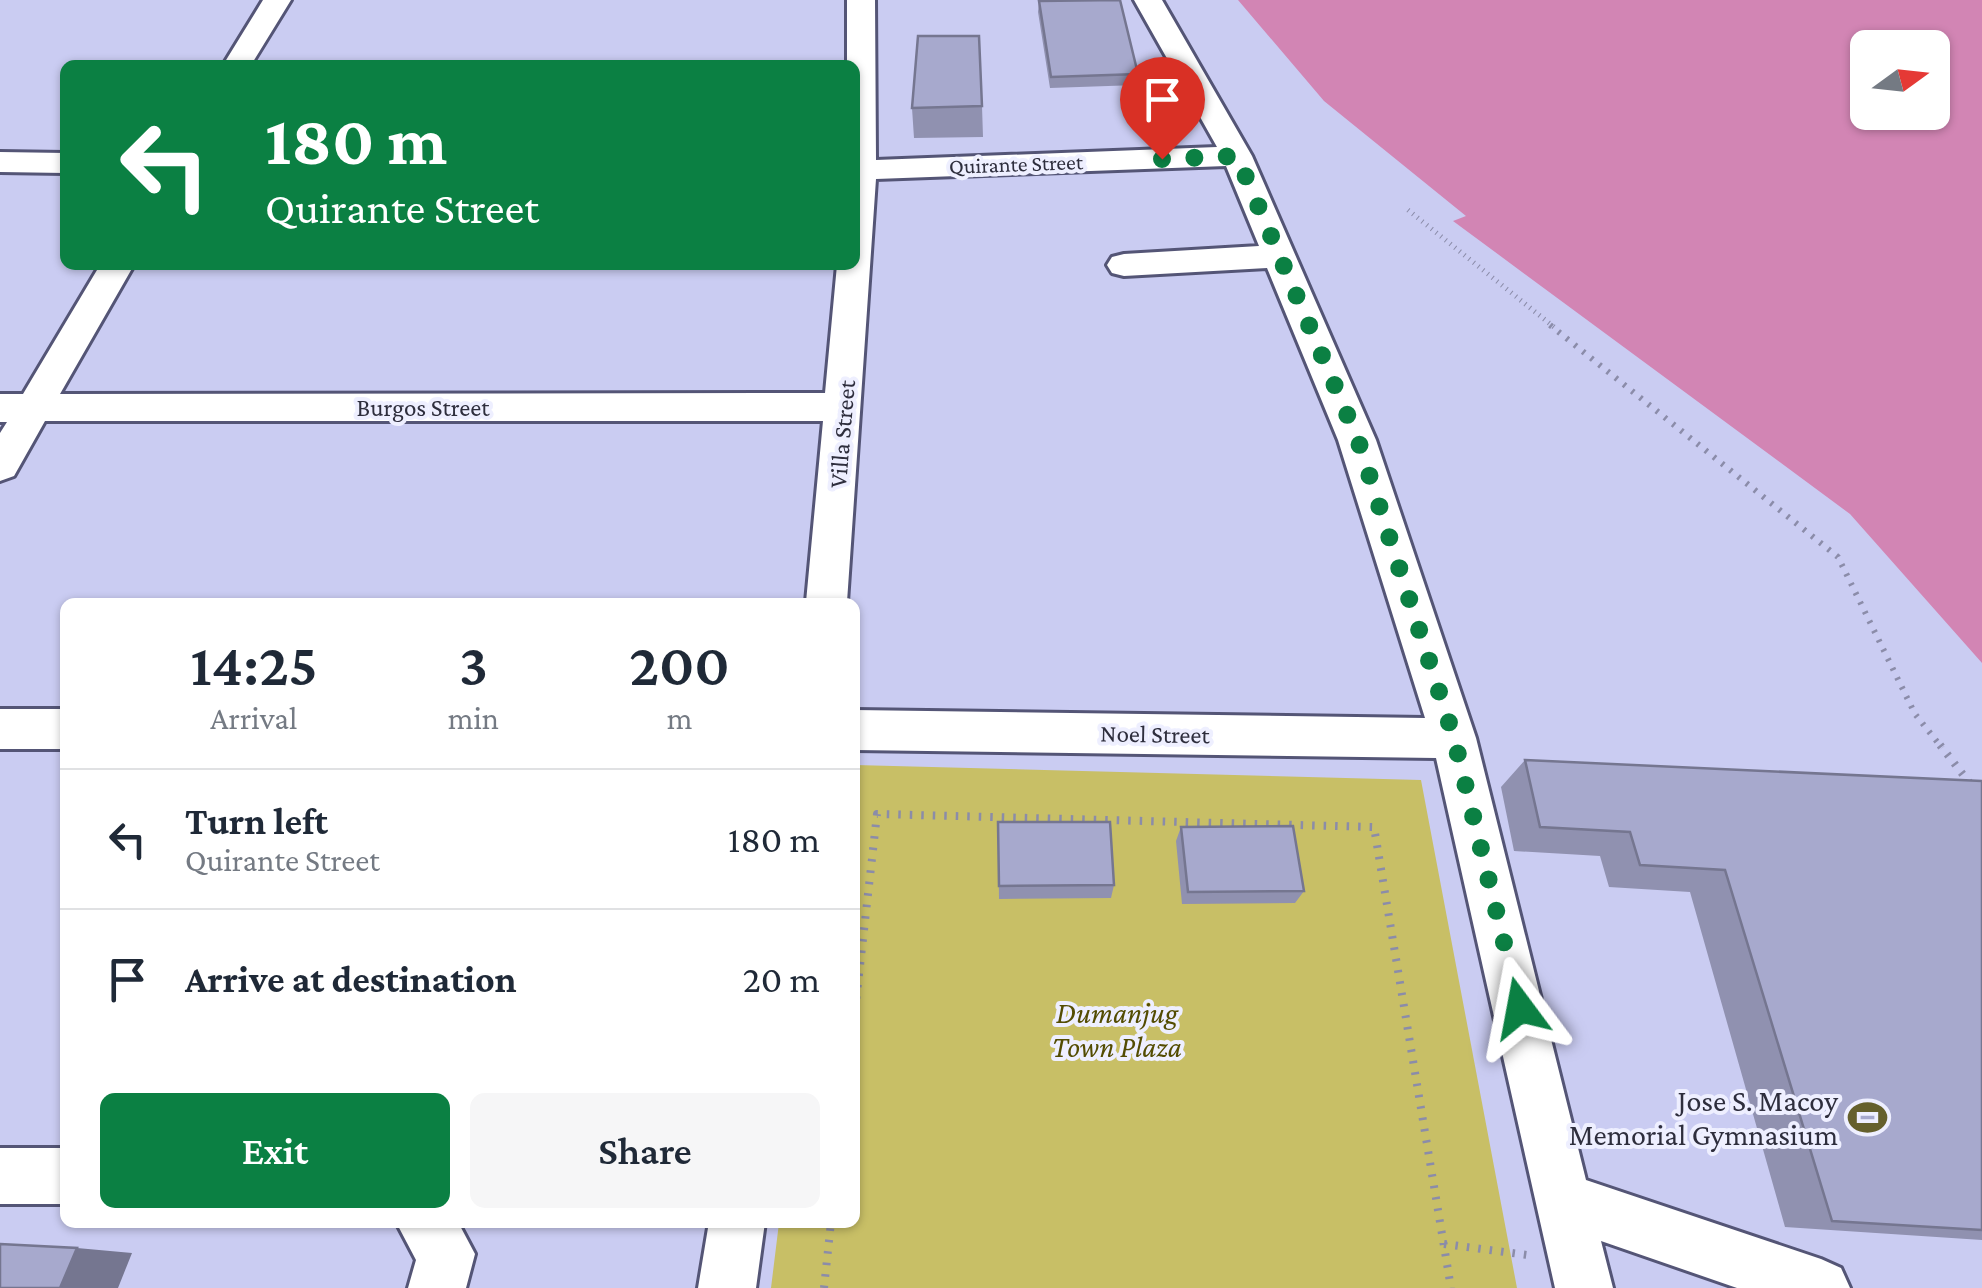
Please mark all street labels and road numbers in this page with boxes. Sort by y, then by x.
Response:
street label: Quirante Street [949,149,1084,179]
street label: Villa Street [824,378,860,489]
street label: Burgos Street [357,394,490,422]
street label: Noel Street [1100,720,1211,748]

